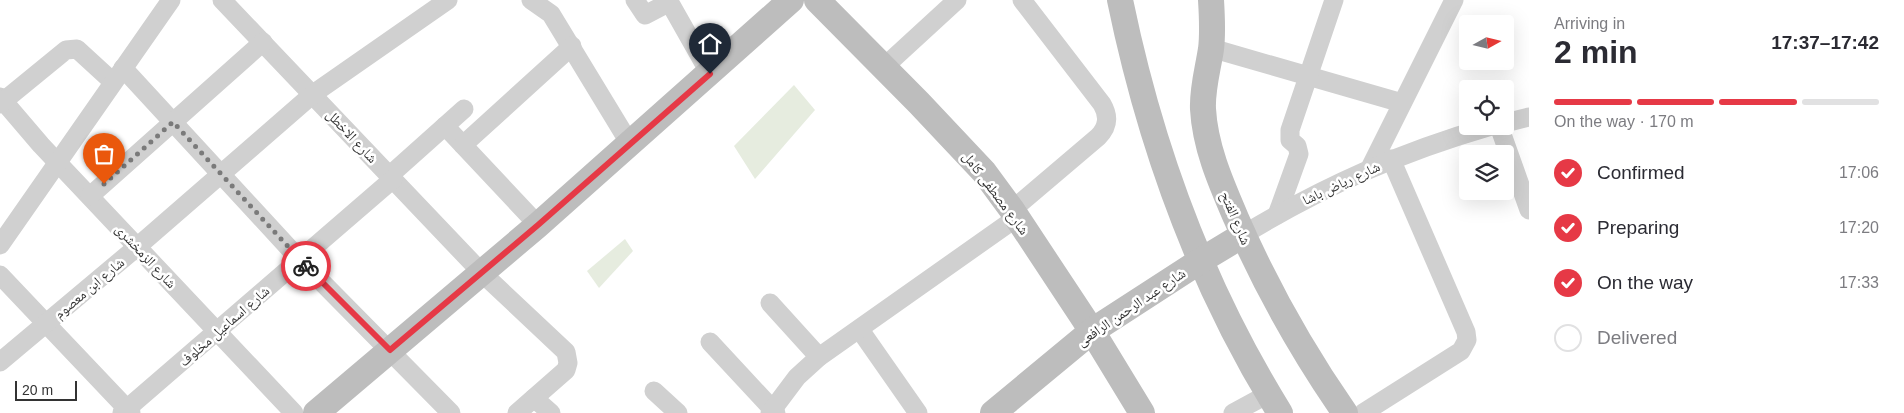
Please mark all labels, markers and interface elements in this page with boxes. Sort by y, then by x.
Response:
north arrow [1459,15,1514,70]
map controls [1459,15,1514,200]
text: Arriving in [1554,15,1625,32]
pin [689,23,731,74]
icon: home [696,30,724,58]
text: 17:37–17:42 [1771,32,1879,53]
text: 2 min [1554,34,1638,70]
button: locate [1459,80,1514,135]
street label: شارع الاخطل [322,106,381,167]
text: On the way · 170 m [1554,113,1694,130]
pin [83,133,125,184]
icon: bag [90,140,118,168]
button: layers [1459,145,1514,200]
street label: شارع مصطفى كامل [958,148,1032,239]
street label: شارع رياض باشا [1300,158,1383,210]
icon: check [1554,159,1582,187]
text: Confirmed [1597,162,1685,183]
text: 17:06 [1839,164,1879,181]
street label: شارع الفتح [1216,189,1254,248]
icon: check [1554,214,1582,242]
text: Preparing [1597,217,1679,238]
text: 17:20 [1839,219,1879,236]
street label: شارع الزمخشرى [111,221,180,293]
courier [281,241,331,291]
icon: bike [292,252,320,280]
street label: شارع ابن معصوم [51,254,128,323]
street label: شارع عبد الرحمن الرافعى [1074,265,1189,351]
icon: check [1554,269,1582,297]
text: On the way [1597,272,1693,293]
text: 17:33 [1839,274,1879,291]
street label: شارع اسماعيل مخلوف [176,282,274,371]
text: Delivered [1597,327,1677,348]
scale bar [15,378,78,401]
text: 20 m [22,382,53,398]

